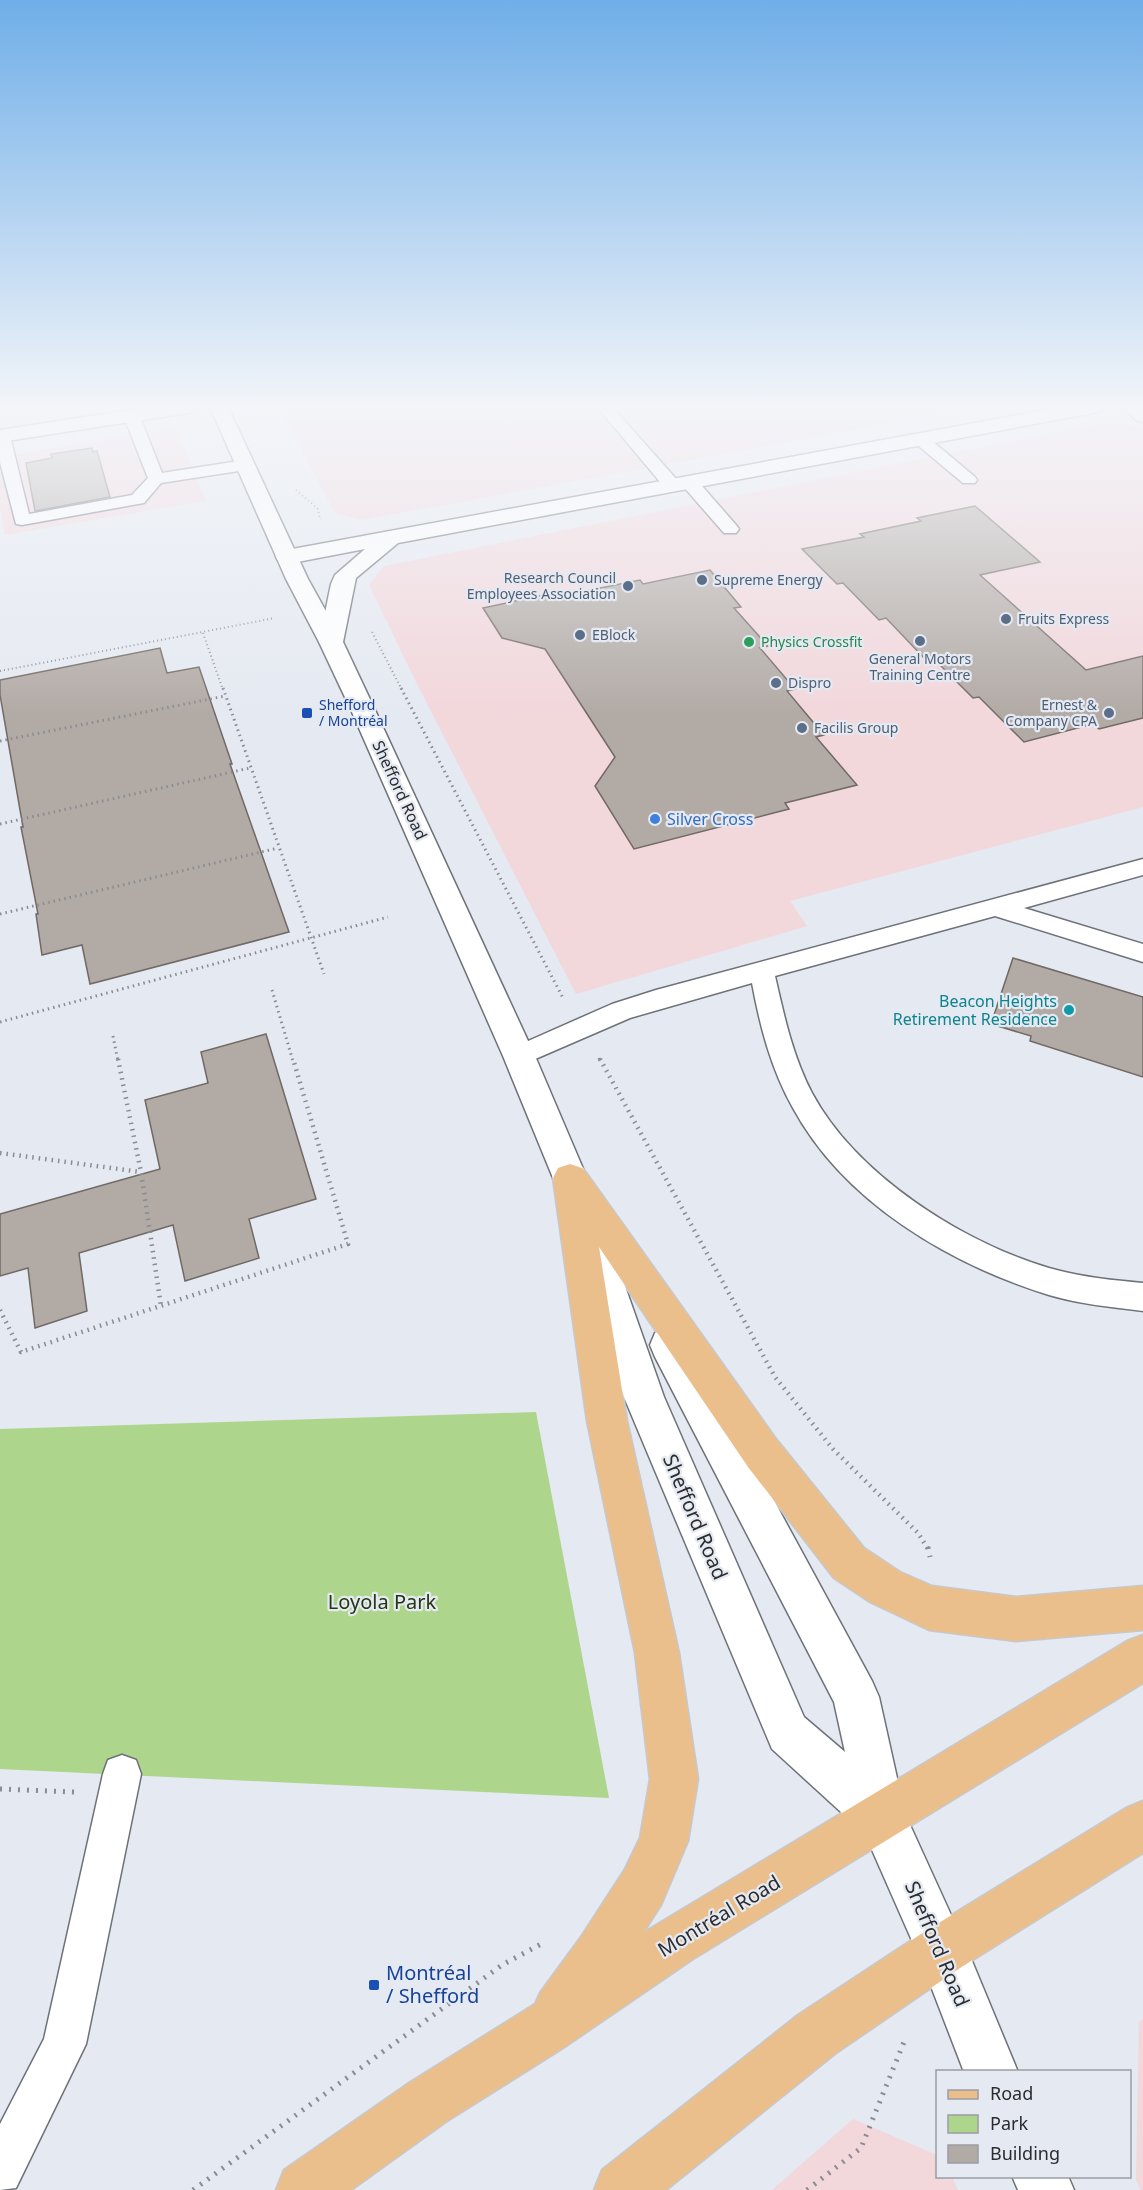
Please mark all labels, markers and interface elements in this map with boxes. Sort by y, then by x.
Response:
place label: Research Council Employees Association [467,568,616,603]
place label: Supreme Energy [714,570,824,589]
marker: Supreme Energy [695,573,709,587]
marker: Research Council Employees Association [621,579,635,593]
place label: Fruits Express [1018,609,1110,628]
marker: Fruits Express [999,612,1013,626]
place label: EBlock [592,625,636,644]
marker: EBlock [573,628,587,642]
place label: Physics Crossfit [761,632,862,651]
marker: General Motors Training Centre [913,634,927,648]
marker: Physics Crossfit [742,635,756,649]
place label: General Motors Training Centre [869,649,971,684]
place label: Dispro [788,673,831,692]
marker: Dispro [769,676,783,690]
place label: Shefford / Montréal [319,695,388,730]
place label: Ernest & Company CPA [1005,695,1098,730]
marker: Shefford / Montréal [300,706,314,720]
marker: Ernest & Company CPA [1102,706,1116,720]
place label: Facilis Group [814,718,898,737]
marker: Facilis Group [795,721,809,735]
street label: Shefford Road [367,737,433,843]
place label: Silver Cross [667,808,753,830]
marker: Silver Cross [648,812,662,826]
place label: Beacon Heights Retirement Residence [893,990,1057,1030]
marker: Beacon Heights Retirement Residence [1062,1003,1076,1017]
street label: Shefford Road [657,1450,734,1584]
park label: Loyola Park [328,1588,436,1615]
street label: Montréal Road [652,1868,785,1963]
street label: Shefford Road [899,1877,976,2011]
place label: Montréal / Shefford [386,1959,479,2009]
marker: Montréal / Shefford [367,1978,381,1992]
legend [936,2070,1131,2178]
text: Road [990,2081,1033,2105]
text: Park [990,2111,1028,2135]
text: Building [990,2141,1060,2165]

